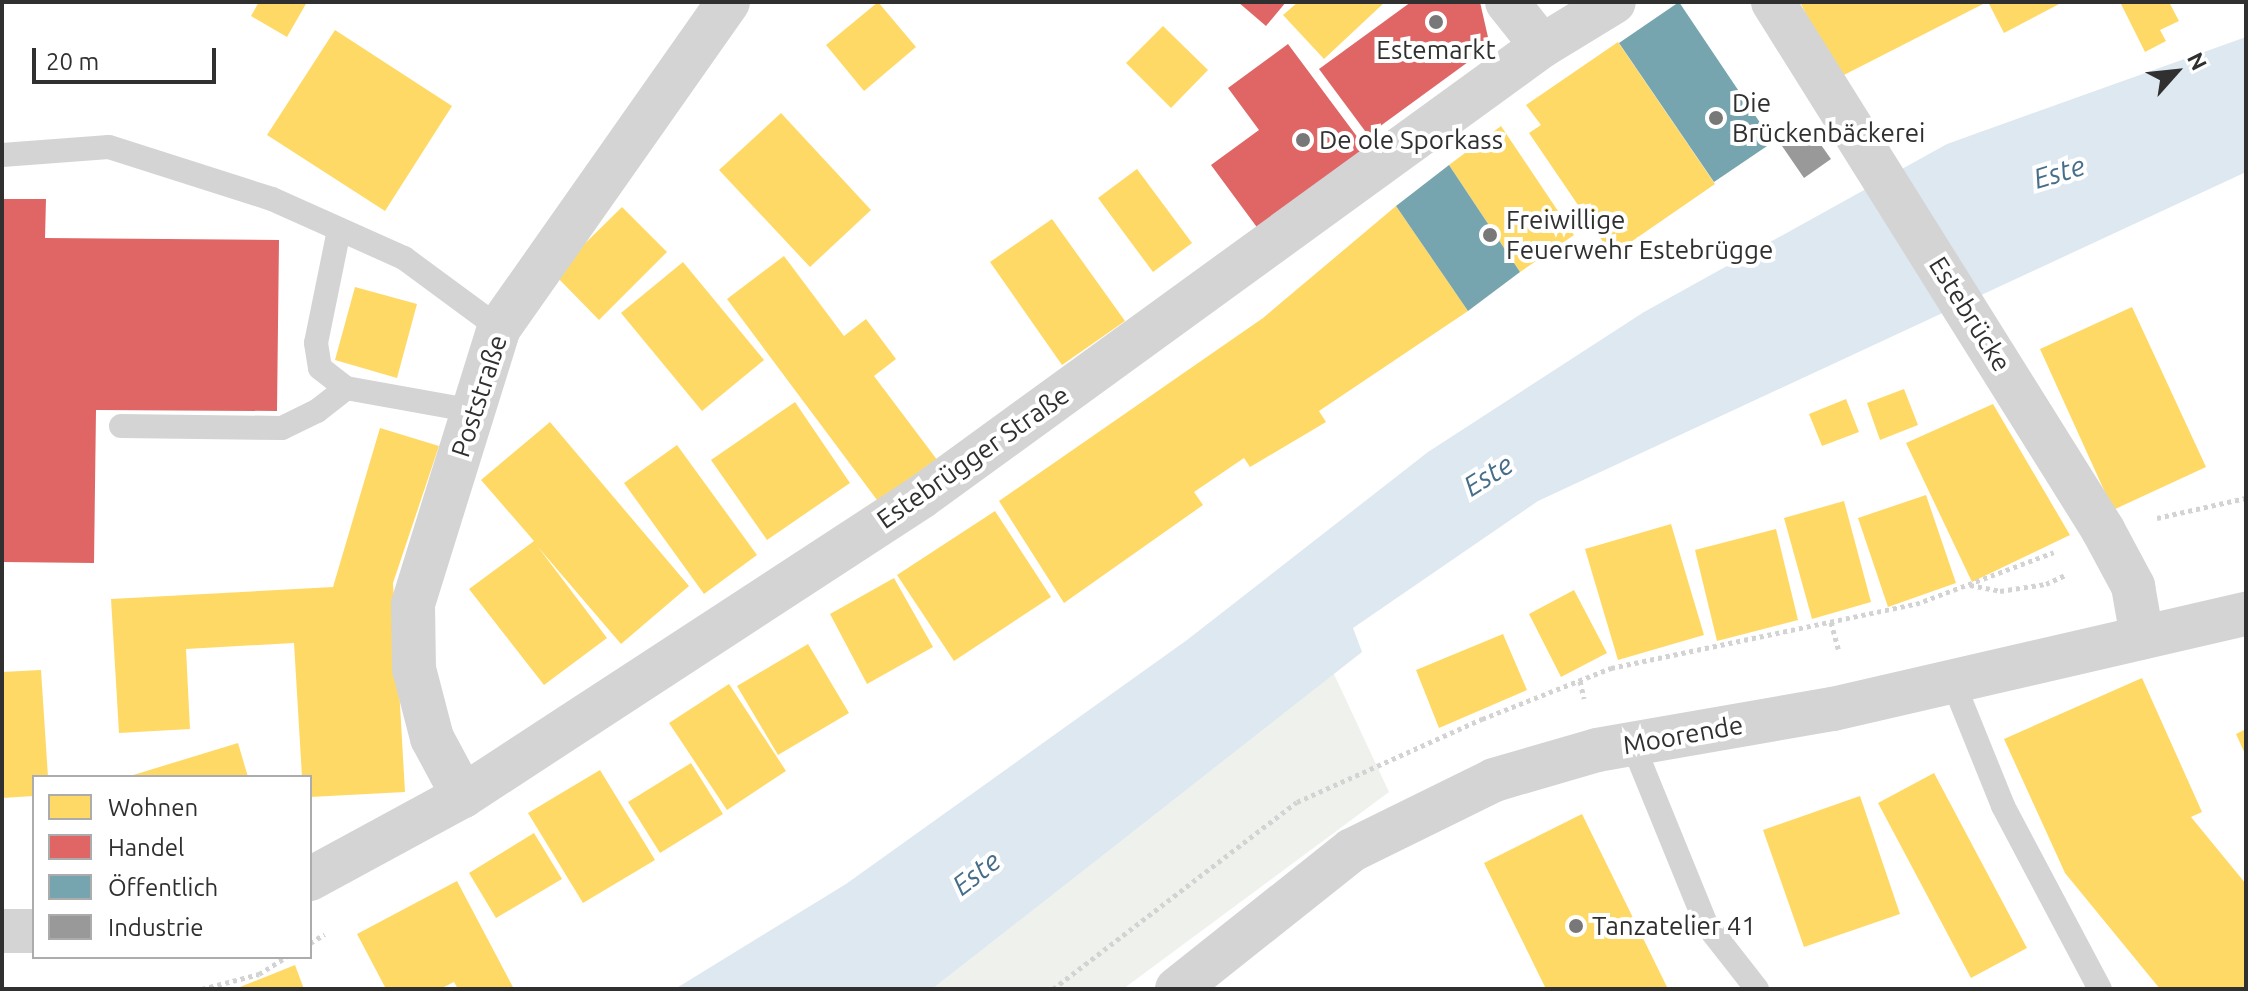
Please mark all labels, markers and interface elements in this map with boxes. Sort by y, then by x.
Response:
marker: Estemarkt [1427,13,1445,31]
scale bar [36,32,220,82]
north arrow [2136,32,2216,112]
place label: Estemarkt [1376,34,1496,66]
text: 20 m [46,48,99,75]
text: N [2183,48,2213,74]
place label: Die Brückenbäckerei [1732,87,1925,148]
marker: Die Brückenbäckerei [1707,109,1725,127]
place label: De ole Sporkass [1319,124,1503,156]
marker: De ole Sporkass [1294,131,1312,149]
water label: Este [2029,148,2089,196]
place label: Freiwillige Feuerwehr Estebrügge [1506,204,1773,266]
marker: Freiwillige Feuerwehr Estebrügge [1481,226,1499,244]
street label: Estebrücke [1922,251,2018,377]
street label: Poststraße [445,331,513,461]
street label: Estebrügger Straße [871,379,1075,535]
water label: Este [1457,447,1519,503]
street label: Moorende [1620,709,1746,761]
legend [32,775,312,959]
text: Wohnen [108,794,198,821]
text: Handel [108,834,184,861]
water label: Este [945,844,1007,902]
text: Öffentlich [108,874,218,901]
place label: Tanzatelier 41 [1592,910,1756,942]
text: Industrie [108,914,204,941]
marker: Tanzatelier 41 [1567,917,1585,935]

